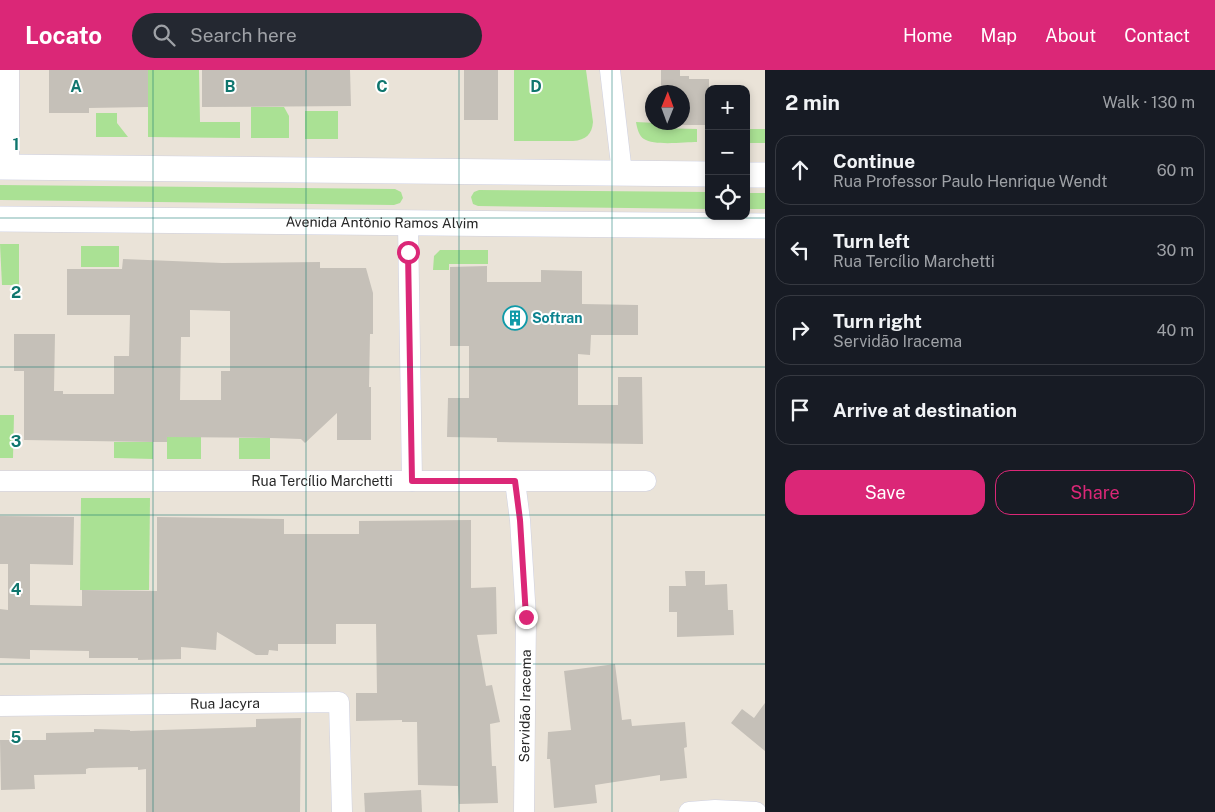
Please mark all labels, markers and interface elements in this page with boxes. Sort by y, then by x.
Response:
search box [132,13,482,58]
text: Locato [25,21,102,49]
icon: search [150,21,178,49]
text: Search here [190,24,297,46]
text: Home [903,25,953,46]
text: Map [981,25,1017,46]
text: About [1045,25,1096,46]
text: Contact [1124,25,1190,46]
text: A [70,77,82,96]
text: B [225,77,236,96]
text: C [376,77,388,96]
text: D [530,77,542,96]
north arrow [645,85,690,130]
map controls [705,85,750,220]
button: + [705,85,750,130]
text: 2 min [785,90,840,115]
text: Walk · 130 m [1102,93,1195,112]
button: − [705,130,750,175]
text: 1 [13,135,19,154]
text: Continue [833,150,915,172]
icon: ahead [786,156,814,184]
text: 60 m [1157,161,1194,180]
text: Rua Professor Paulo Henrique Wendt [833,172,1107,191]
button: locate [705,175,750,220]
street label: Avenida Antônio Ramos Alvim [285,214,479,231]
text: Turn left [833,230,910,252]
icon: left [786,236,814,264]
route start [397,241,420,264]
text: 30 m [1157,241,1194,260]
text: Rua Tercílio Marchetti [833,252,995,271]
text: 2 [11,283,21,302]
building icon: Softran [502,305,528,331]
place label: Softran [532,310,583,326]
text: Turn right [833,310,922,332]
icon: right [786,316,814,344]
text: 40 m [1156,321,1194,340]
text: Servidão Iracema [833,332,962,351]
icon: arrive [786,396,814,424]
text: Arrive at destination [833,399,1017,421]
text: 3 [11,432,21,451]
button: Save [785,470,985,515]
button: Share [995,470,1195,515]
street label: Rua Tercílio Marchetti [251,473,393,489]
text: 4 [11,580,22,599]
route end [515,606,538,629]
street label: Servidão Iracema [516,649,534,763]
street label: Rua Jacyra [190,695,260,712]
text: 5 [11,728,22,747]

